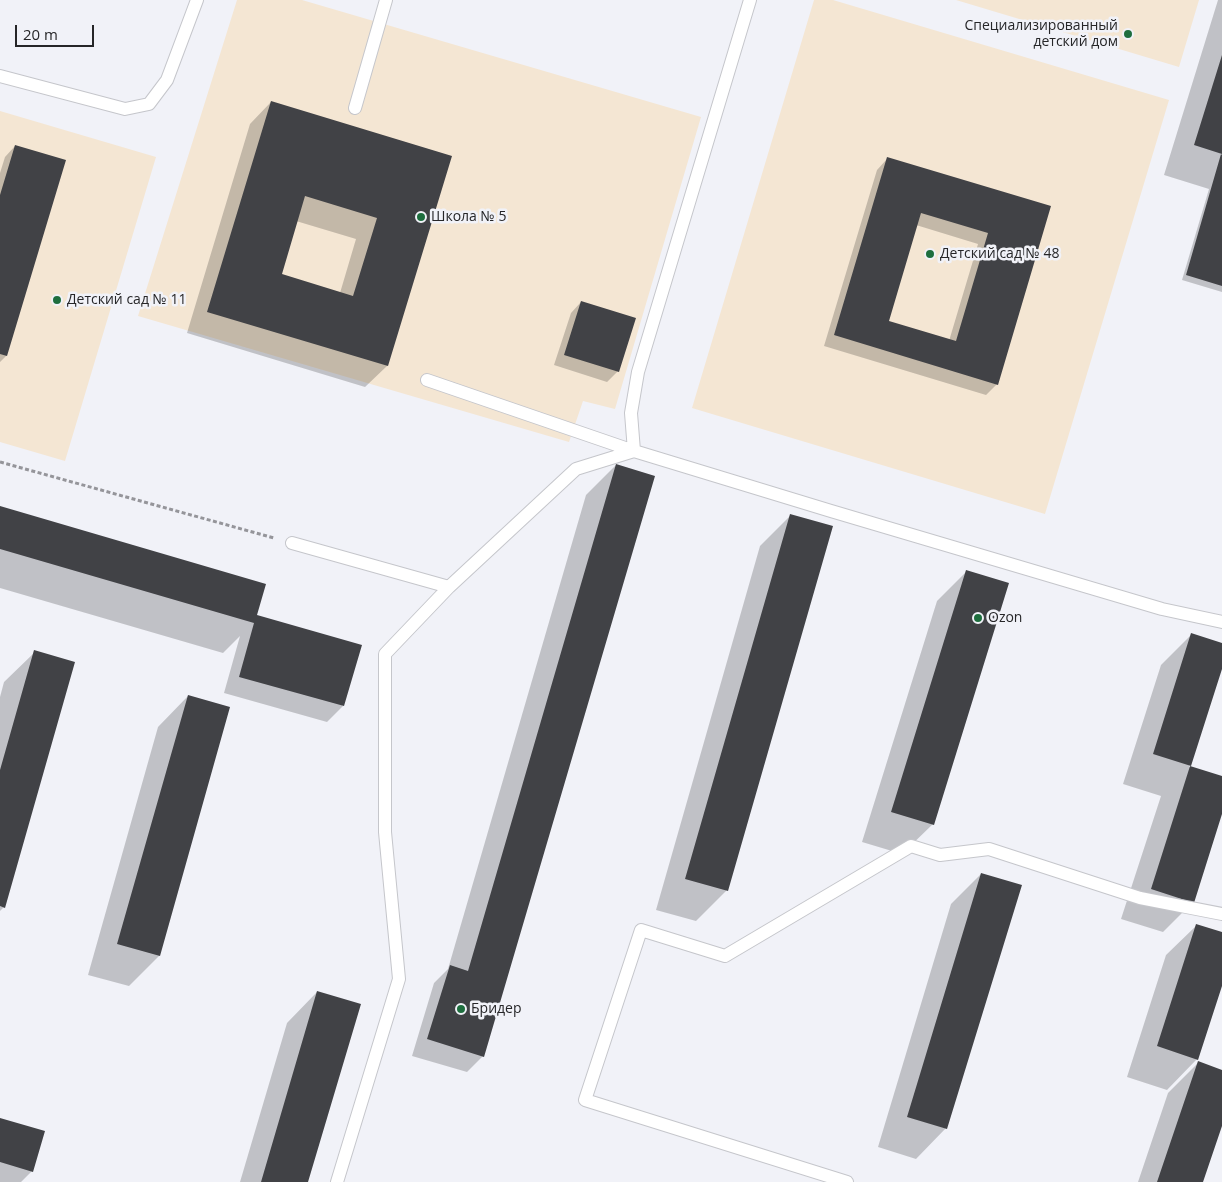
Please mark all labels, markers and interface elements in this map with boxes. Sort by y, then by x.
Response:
scale bar [18,15,96,47]
place label: Специализированный детский дом [964,18,1118,50]
text: 20 m [23,24,58,44]
marker: Специализированный детский дом [1122,28,1134,40]
place label: Школа № 5 [431,209,506,225]
marker: Школа № 5 [415,211,427,223]
place label: Детский сад № 48 [940,246,1059,262]
marker: Детский сад № 48 [924,248,936,260]
place label: Детский сад № 11 [67,292,186,308]
marker: Детский сад № 11 [51,294,63,306]
place label: Ozon [988,610,1022,626]
marker: Ozon [972,612,984,624]
place label: Бридер [471,1001,522,1017]
marker: Бридер [455,1003,467,1015]

